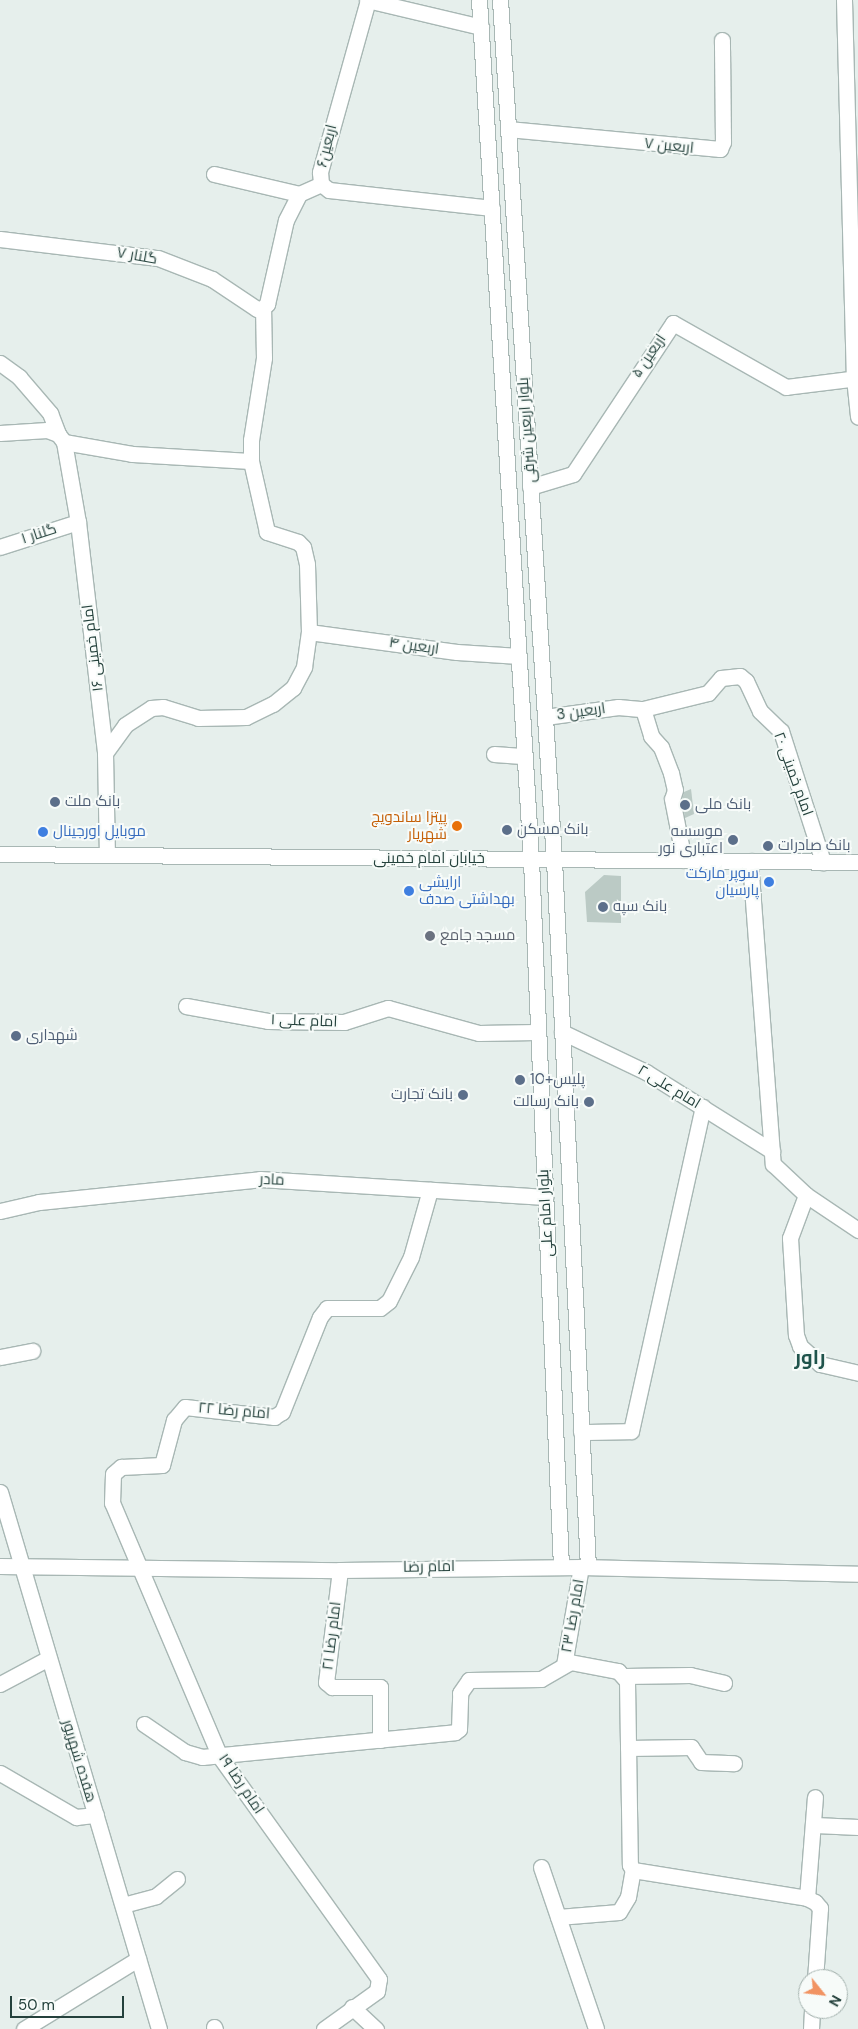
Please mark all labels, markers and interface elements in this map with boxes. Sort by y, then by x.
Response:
street label: اربعین۶ [313,123,341,169]
street label: اربعین ۷ [643,134,695,158]
street label: گلنار ۷ [115,244,159,268]
street label: اربعین ۵ [628,331,670,381]
street label: بلوار اربعین شرقی [514,377,540,483]
street label: گلنار ۱ [19,520,59,548]
street label: امام خمینی ۱۶ [79,603,107,693]
street label: اربعین ۴ [388,634,440,658]
street label: اربعین 3 [555,700,607,724]
street label: امام خمینی ۲۰ [770,730,816,818]
place label: بانک ملت [65,793,120,811]
marker: بانک ملت [49,796,61,808]
place label: بانک ملی [695,796,751,814]
marker: بانک ملی [679,799,691,811]
place label: پیتزا ساندویچ شهریار [371,808,447,843]
marker: پیتزا ساندویچ شهریار [451,820,463,832]
place label: بانک مسکن [517,821,589,839]
place label: موسسه اعتباری نور [659,822,723,857]
place label: موبایل اورجینال [53,823,146,841]
marker: بانک مسکن [501,824,513,836]
marker: موبایل اورجینال [37,826,49,838]
marker: موسسه اعتباری نور [727,834,739,846]
place label: بانک صادرات [778,837,850,855]
marker: بانک صادرات [762,840,774,852]
street label: خیابان امام خمینی [373,850,485,868]
place label: سوپر مارکت پارسیان [686,864,759,899]
place label: ارایشی بهداشتی صدف [419,873,515,908]
marker: سوپر مارکت پارسیان [763,876,775,888]
marker: ارایشی بهداشتی صدف [403,885,415,897]
place label: بانک سپه [613,898,667,916]
marker: بانک سپه [597,901,609,913]
place label: مسجد جامع [440,927,515,945]
marker: مسجد جامع [424,930,436,942]
street label: امام علی ۱ [270,1011,338,1031]
place label: شهداری [26,1027,78,1045]
marker: شهداری [10,1030,22,1042]
street label: امام علی ۲ [634,1061,704,1113]
place label: پلیس+10 [530,1071,585,1089]
marker: پلیس+10 [514,1074,526,1086]
place label: بانک تجارت [391,1086,453,1104]
marker: بانک تجارت [457,1089,469,1101]
place label: بانک رسالت [513,1093,579,1111]
marker: بانک رسالت [583,1096,595,1108]
street label: بلوار امام علی [535,1169,557,1257]
street label: مادر [259,1171,285,1189]
district label: راور [795,1345,825,1369]
street label: امام رضا ۲۲ [197,1399,271,1423]
street label: امام رضا [403,1558,455,1576]
street label: امام رضا ۲۳ [558,1578,588,1654]
street label: امام رضا ۲۱ [319,1601,345,1671]
street label: هفده شهریور [58,1717,100,1805]
street label: امام رضا ۱۹ [214,1751,268,1817]
north arrow [798,1969,848,2019]
scale bar [12,1986,126,2018]
text: N [825,1992,846,2010]
text: 50 m [18,1995,55,2015]

